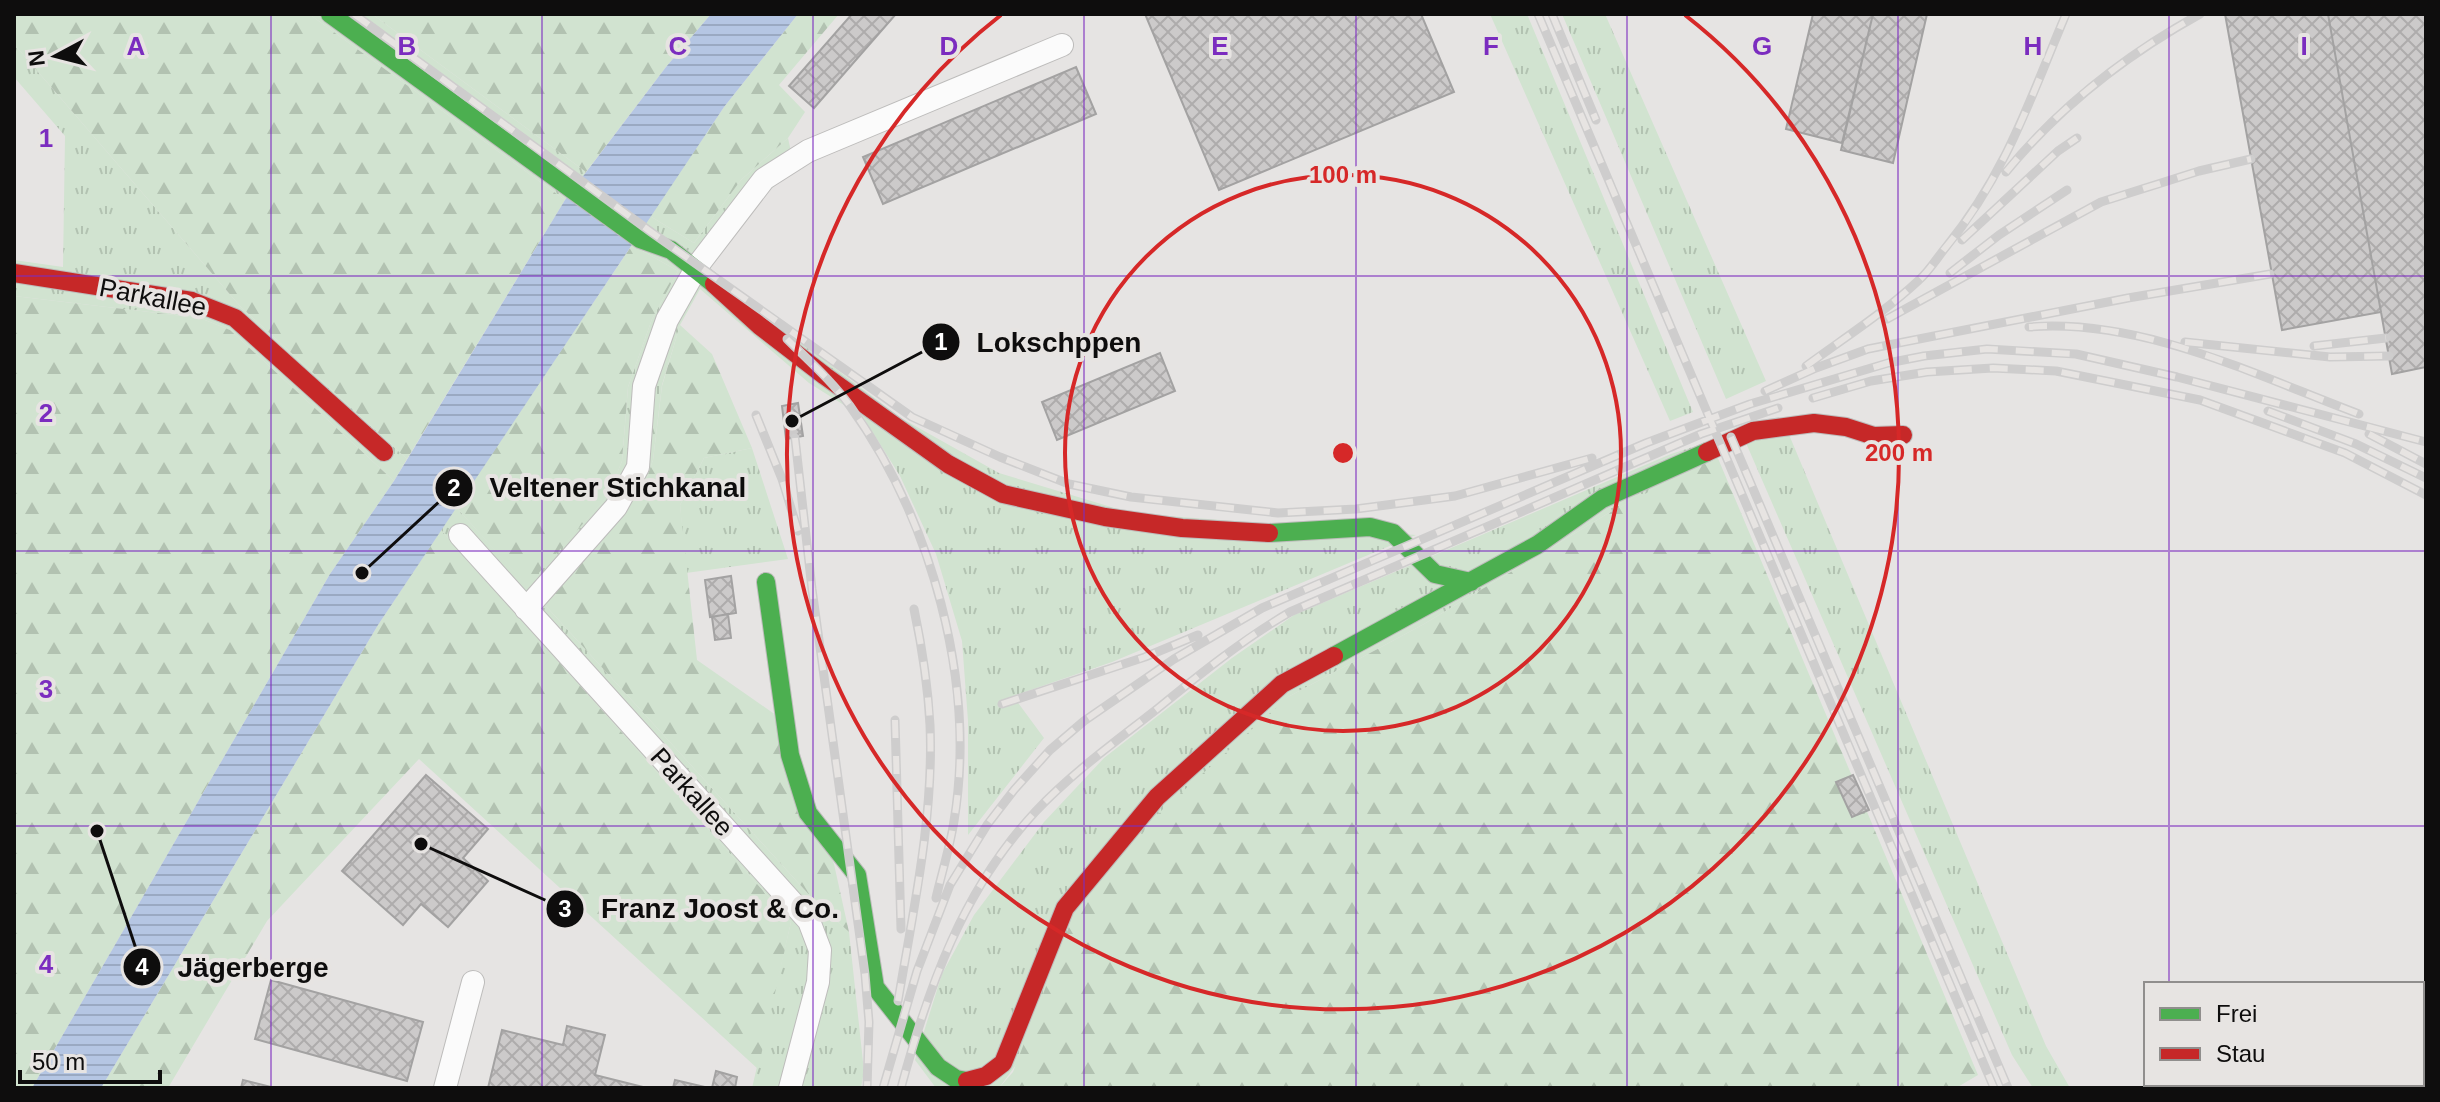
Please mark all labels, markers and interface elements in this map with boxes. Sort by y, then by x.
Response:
north arrow [16,16,96,96]
text: A [127,31,146,61]
text: B [398,31,416,61]
text: C [669,31,688,61]
text: D [940,31,958,61]
text: E [1211,31,1229,61]
text: F [1483,31,1499,61]
text: G [1752,31,1772,61]
text: H [2024,31,2042,61]
text: I [2300,31,2308,61]
text: N [23,49,50,68]
text: 1 [39,123,53,153]
text: 100 m [1309,161,1377,188]
street label: Parkallee [97,272,209,322]
callout: Lokschppen [921,316,1158,368]
text: Lokschppen [977,327,1141,358]
text: 1 [934,328,948,355]
text: 2 [39,398,53,428]
centre of rings [1329,439,1357,467]
text: 200 m [1865,439,1933,466]
callout: Veltener Stichkanal [434,462,762,514]
text: Veltener Stichkanal [490,472,746,503]
text: 2 [447,474,461,501]
text: 3 [39,674,53,704]
street label: Parkallee [645,742,739,842]
callout: Franz Joost & Co. [545,883,855,935]
text: Franz Joost & Co. [601,893,839,924]
text: 3 [558,895,572,922]
callout: Jägerberge [122,941,345,993]
text: 4 [39,949,54,979]
text: Jägerberge [178,952,328,983]
text: 4 [135,953,149,980]
legend [2144,982,2424,1086]
text: Frei [2216,1000,2257,1027]
scale bar [20,1034,160,1084]
text: Stau [2216,1040,2265,1067]
text: 50 m [32,1048,85,1075]

